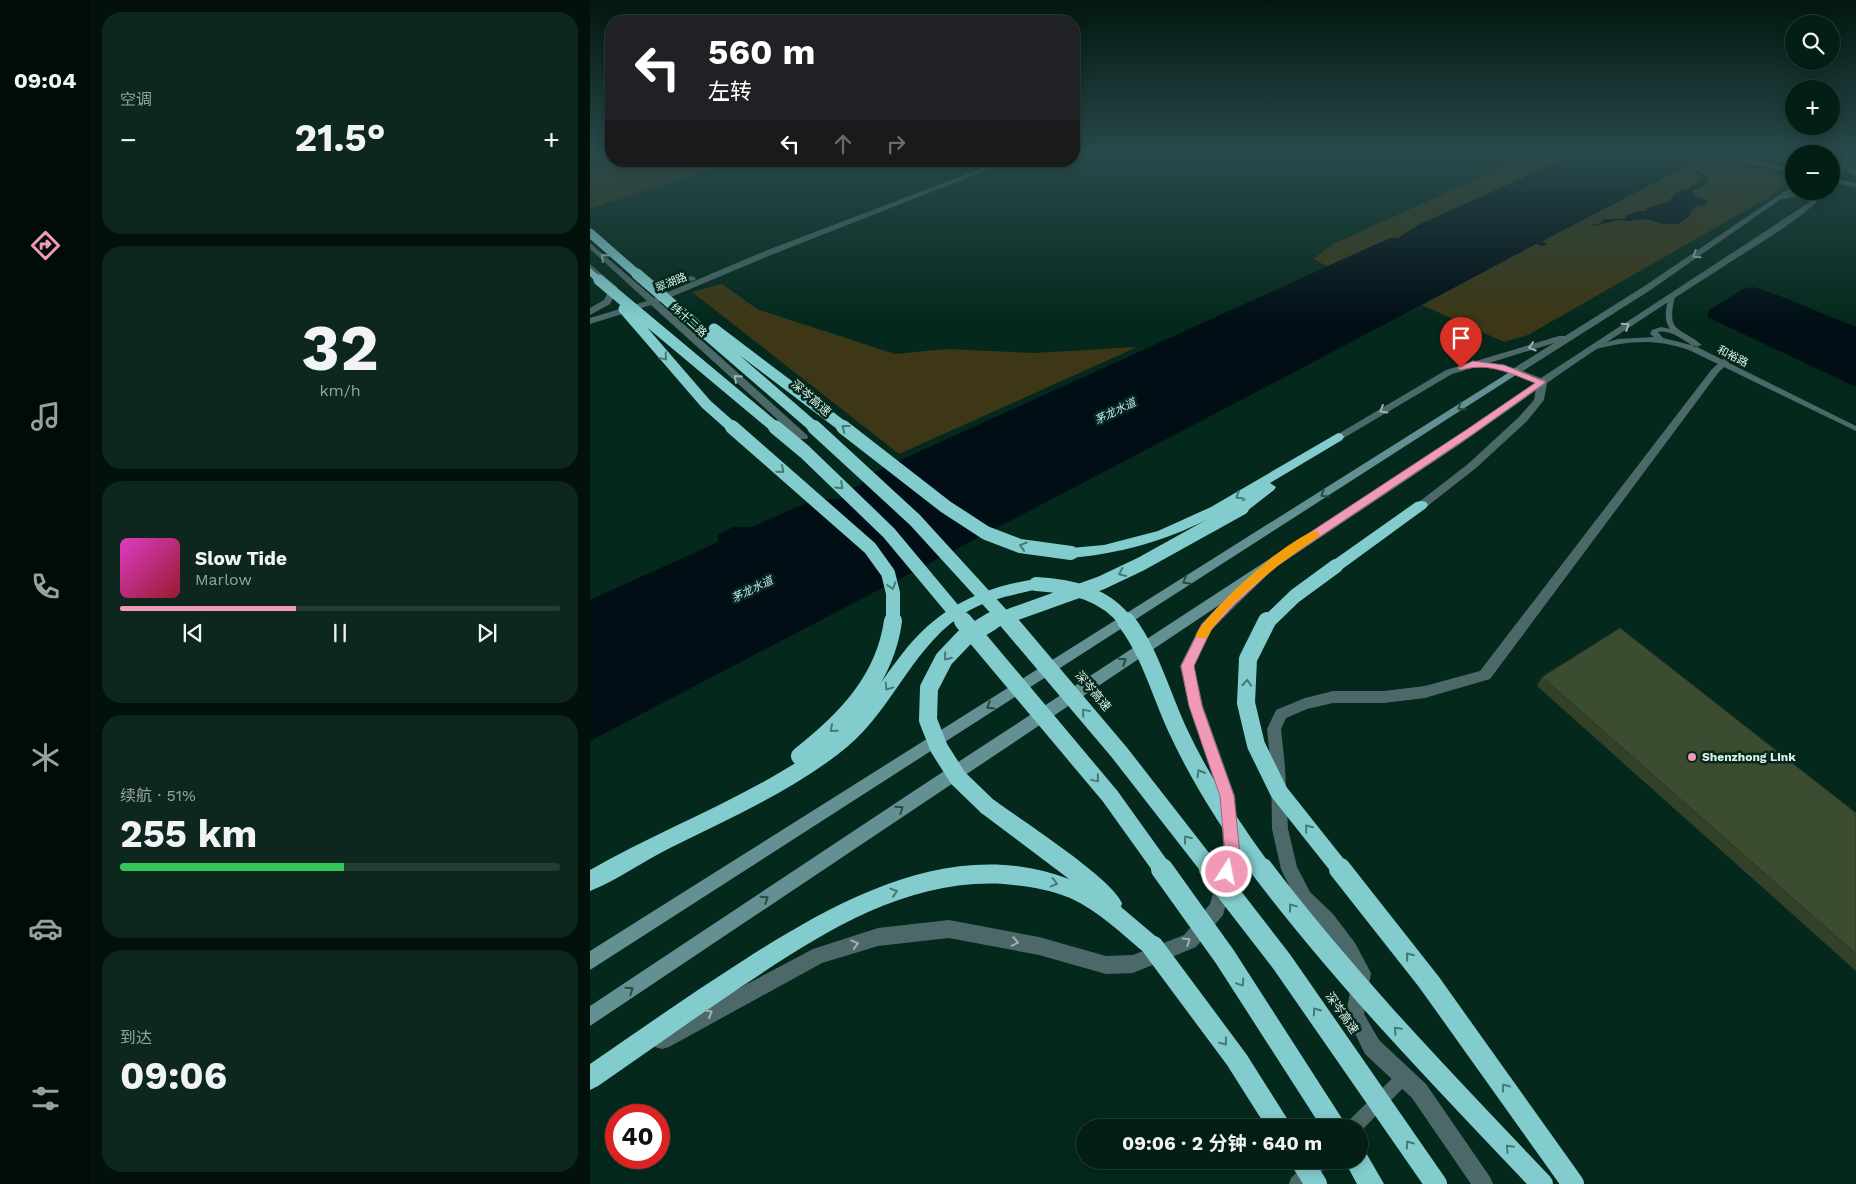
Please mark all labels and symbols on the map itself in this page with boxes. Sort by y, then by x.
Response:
one-way arrow [1693,249,1702,258]
one-way arrow [601,254,610,263]
street label: 翠湖路 [653,270,689,295]
street label: 纬十二路 [668,301,709,340]
pin [1440,317,1482,368]
one-way arrow [1620,322,1629,332]
one-way arrow [1528,341,1536,351]
street label: 和裕路 [1715,343,1750,370]
one-way arrow [659,352,668,361]
one-way arrow [734,375,743,384]
street label: 深岑高速 [788,377,834,419]
water label: 茅龙水道 [1093,395,1140,427]
one-way arrow [1457,401,1467,410]
one-way arrow [1380,403,1389,413]
one-way arrow [841,425,851,434]
one-way arrow [775,464,784,473]
one-way arrow [834,480,843,489]
one-way arrow [1320,488,1329,497]
one-way arrow [1235,490,1244,500]
one-way arrow [1019,542,1027,552]
one-way arrow [1118,566,1127,577]
water label: 茅龙水道 [730,573,777,605]
one-way arrow [1183,575,1192,585]
one-way arrow [886,581,896,589]
one-way arrow [944,651,952,660]
one-way arrow [1118,658,1127,667]
street label: 深岑高速 [1072,668,1114,714]
one-way arrow [1242,678,1252,686]
one-way arrow [885,681,894,691]
one-way arrow [987,699,996,709]
one-way arrow [1082,709,1090,718]
one-way arrow [829,723,838,732]
place label: Shenzhong Link [1702,750,1796,764]
marker: Shenzhong Link [1686,751,1698,763]
one-way arrow [1196,769,1206,778]
one-way arrow [1091,774,1100,783]
one-way arrow [895,805,904,815]
one-way arrow [1306,825,1314,834]
one-way arrow [1184,836,1192,845]
position arrow [1200,845,1252,897]
one-way arrow [1049,877,1058,888]
one-way arrow [889,888,898,898]
one-way arrow [760,896,769,905]
one-way arrow [1289,904,1297,913]
one-way arrow [1011,936,1019,946]
one-way arrow [1182,937,1191,947]
one-way arrow [851,940,859,950]
one-way arrow [1406,953,1414,962]
one-way arrow [1235,977,1244,987]
one-way arrow [625,987,634,996]
street label: 深岑高速 [1322,989,1362,1037]
one-way arrow [1313,1007,1322,1016]
one-way arrow [703,1010,712,1020]
one-way arrow [1394,1027,1403,1036]
one-way arrow [1219,1036,1227,1045]
one-way arrow [1502,1084,1510,1093]
speed limit sign: 40 [605,1104,670,1169]
one-way arrow [1406,1140,1415,1150]
one-way arrow [1506,1145,1515,1154]

